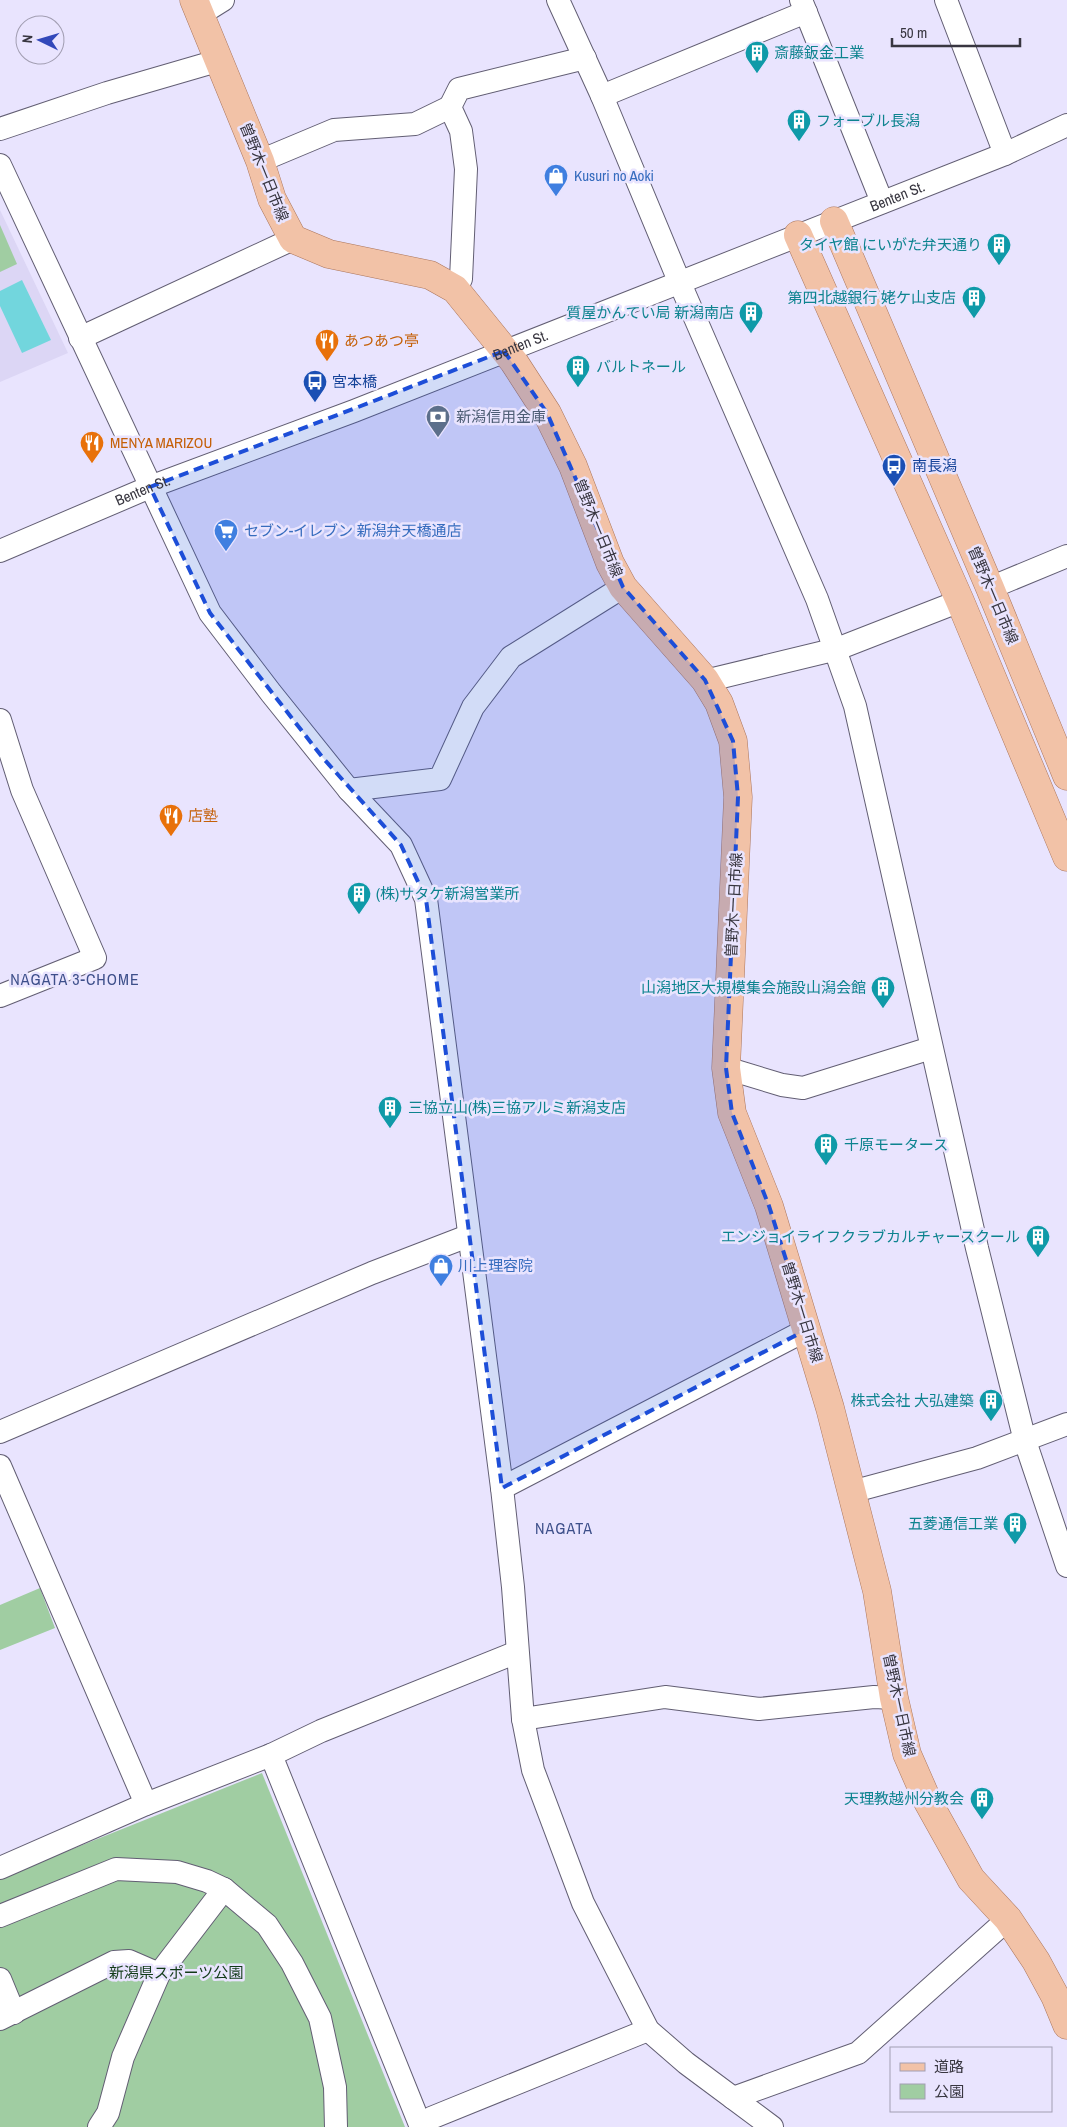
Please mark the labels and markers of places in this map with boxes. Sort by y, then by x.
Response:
building icon: 斎藤鈑金工業 [744,40,770,74]
place label: 斎藤鈑金工業 [774,42,864,63]
building icon: フォーブル長潟 [786,108,812,142]
place label: フォーブル長潟 [816,110,920,131]
shop icon: Kusuri no Aoki [543,163,569,197]
place label: Kusuri no Aoki [574,165,654,186]
building icon: タイヤ館 にいがた弁天通り [986,232,1012,266]
place label: タイヤ館 にいがた弁天通り [799,234,982,255]
building icon: 第四北越銀行 姥ケ山支店 [961,285,987,319]
place label: 第四北越銀行 姥ケ山支店 [788,287,956,308]
building icon: 質屋かんてい局 新潟南店 [738,300,764,334]
place label: 質屋かんてい局 新潟南店 [566,302,734,323]
restaurant icon: あつあつ亭 [314,328,340,362]
place label: あつあつ亭 [344,330,419,351]
building icon: バルトネール [565,354,591,388]
place label: バルトネール [596,356,686,377]
bus stop icon: 宮本橋 [302,369,328,403]
place label: 宮本橋 [332,371,377,392]
bank icon: 新潟信用金庫 [425,404,451,438]
place label: 新潟信用金庫 [456,406,546,427]
restaurant icon: MENYA MARIZOU [79,430,105,464]
place label: MENYA MARIZOU [110,432,212,453]
bus stop icon: 南長潟 [881,453,907,487]
place label: 南長潟 [912,455,957,476]
supermarket icon: セブン-イレブン 新潟弁天橋通店 [213,518,239,552]
place label: セブン-イレブン 新潟弁天橋通店 [244,520,462,541]
restaurant icon: 店塾 [158,803,184,837]
place label: 店塾 [188,805,218,826]
building icon: (株)サタケ新潟営業所 [346,881,372,915]
place label: (株)サタケ新潟営業所 [376,883,519,904]
building icon: 山潟地区大規模集会施設山潟会館 [870,975,896,1009]
place label: 山潟地区大規模集会施設山潟会館 [641,977,866,998]
building icon: 三協立山(株)三協アルミ新潟支店 [377,1095,403,1129]
place label: 三協立山(株)三協アルミ新潟支店 [408,1097,626,1118]
building icon: 千原モータース [813,1132,839,1166]
place label: 千原モータース [844,1134,948,1155]
building icon: エンジョイライフクラブカルチャースクール [1025,1224,1051,1258]
place label: エンジョイライフクラブカルチャースクール [721,1226,1020,1247]
shop icon: 川上理容院 [428,1253,454,1287]
place label: 川上理容院 [458,1255,533,1276]
building icon: 株式会社 大弘建築 [978,1388,1004,1422]
place label: 株式会社 大弘建築 [851,1390,974,1411]
building icon: 五菱通信工業 [1002,1511,1028,1545]
place label: 五菱通信工業 [908,1513,998,1534]
building icon: 天理教越州分教会 [969,1786,995,1820]
place label: 天理教越州分教会 [844,1788,964,1809]

